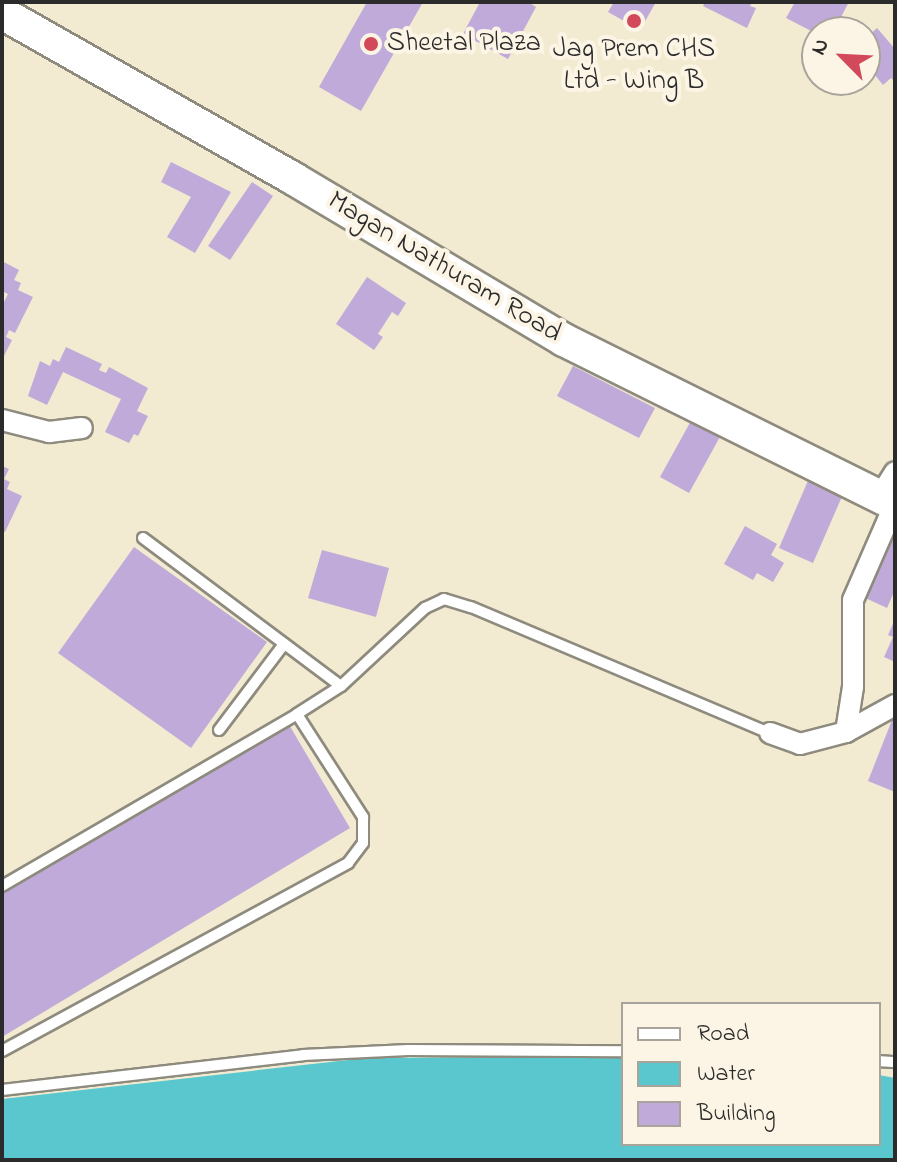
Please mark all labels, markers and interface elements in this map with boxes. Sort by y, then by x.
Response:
marker: Jag Prem CHS Ltd - Wing B [625,12,643,30]
north arrow [801,16,881,96]
place label: Sheetal Plaza [387,27,541,61]
place label: Jag Prem CHS Ltd - Wing B [553,33,715,99]
text: N [803,34,839,60]
marker: Sheetal Plaza [362,35,380,53]
street label: Magan Nathuram Road [321,185,567,351]
legend [621,1002,881,1146]
text: Road [697,1017,749,1052]
text: Water [697,1057,755,1092]
text: Building [697,1097,776,1132]

